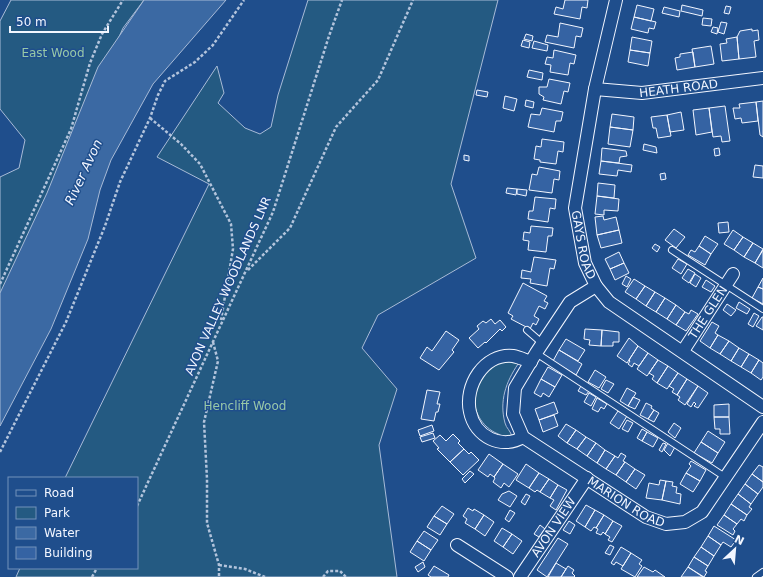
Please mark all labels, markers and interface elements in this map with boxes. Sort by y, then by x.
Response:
scale bar [10,8,108,34]
text: 50 m [16,15,47,29]
park label: East Wood [21,46,85,60]
street label: HEATH ROAD [638,77,719,100]
water label: River Avon [62,137,105,207]
street label: AVON VALLEY WOODLANDS LNR [182,194,274,378]
street label: GAYS ROAD [569,209,599,282]
street label: THE GLEN [685,283,730,342]
park label: Hencliff Wood [204,399,286,413]
street label: MARION ROAD [585,474,667,530]
legend [8,477,138,569]
text: Road [44,486,74,500]
street label: AVON VIEW [529,495,579,560]
text: Park [44,506,70,520]
text: Water [44,526,80,540]
north arrow [715,529,755,569]
text: N [732,533,746,548]
text: Building [44,546,93,560]

